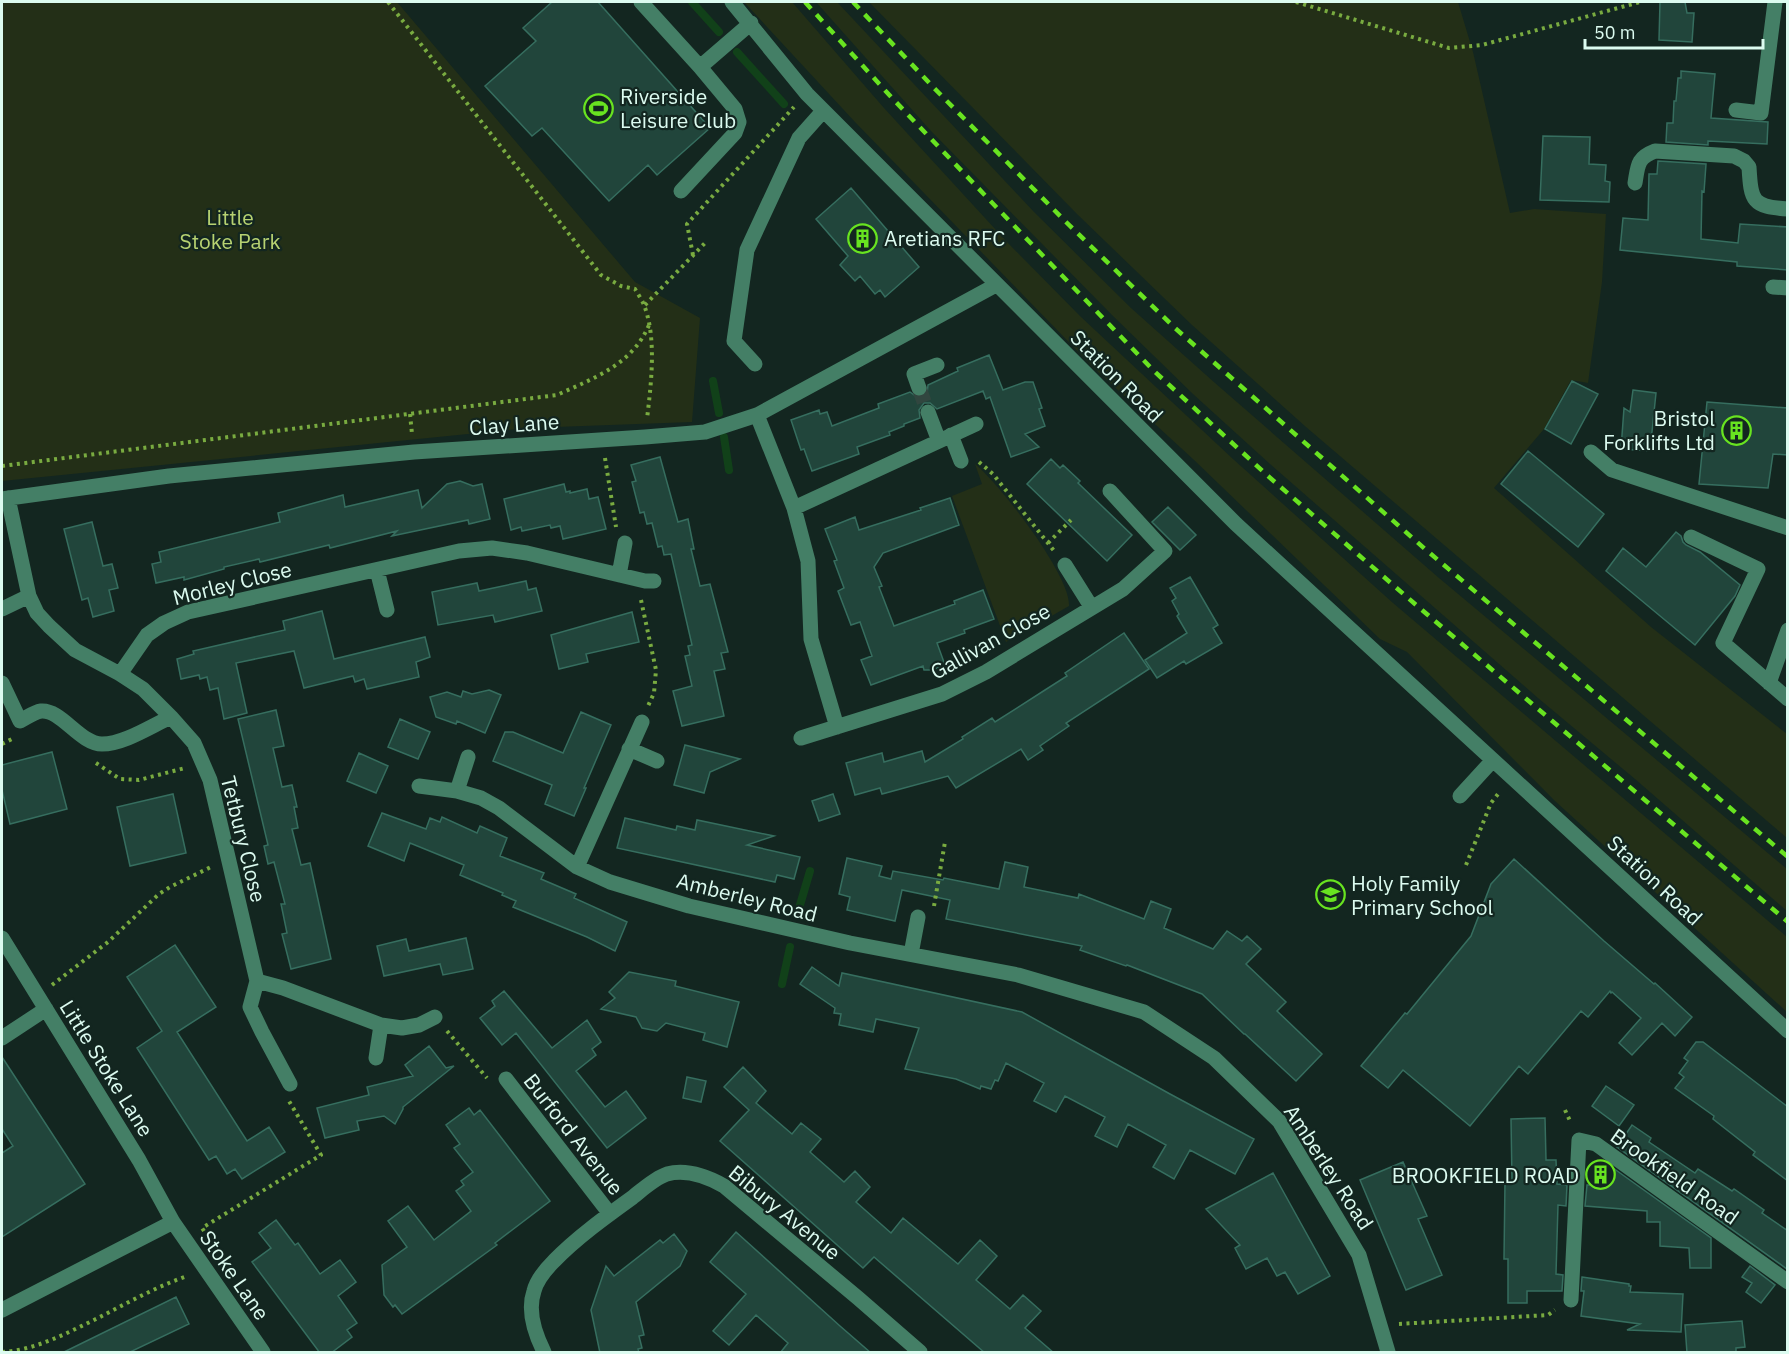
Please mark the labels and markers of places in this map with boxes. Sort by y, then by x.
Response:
place label: Riverside Leisure Club [620,82,736,134]
sports icon: Riverside Leisure Club [583,92,615,124]
building icon: Aretians RFC [847,222,879,254]
place label: Aretians RFC [884,224,1005,252]
place label: Bristol Forklifts Ltd [1603,404,1715,456]
building icon: Bristol Forklifts Ltd [1720,414,1752,446]
place label: Holy Family Primary School [1351,869,1494,921]
school or university icon: Holy Family Primary School [1314,879,1346,911]
building icon: BROOKFIELD ROAD [1584,1159,1616,1191]
place label: BROOKFIELD ROAD [1392,1161,1579,1189]

